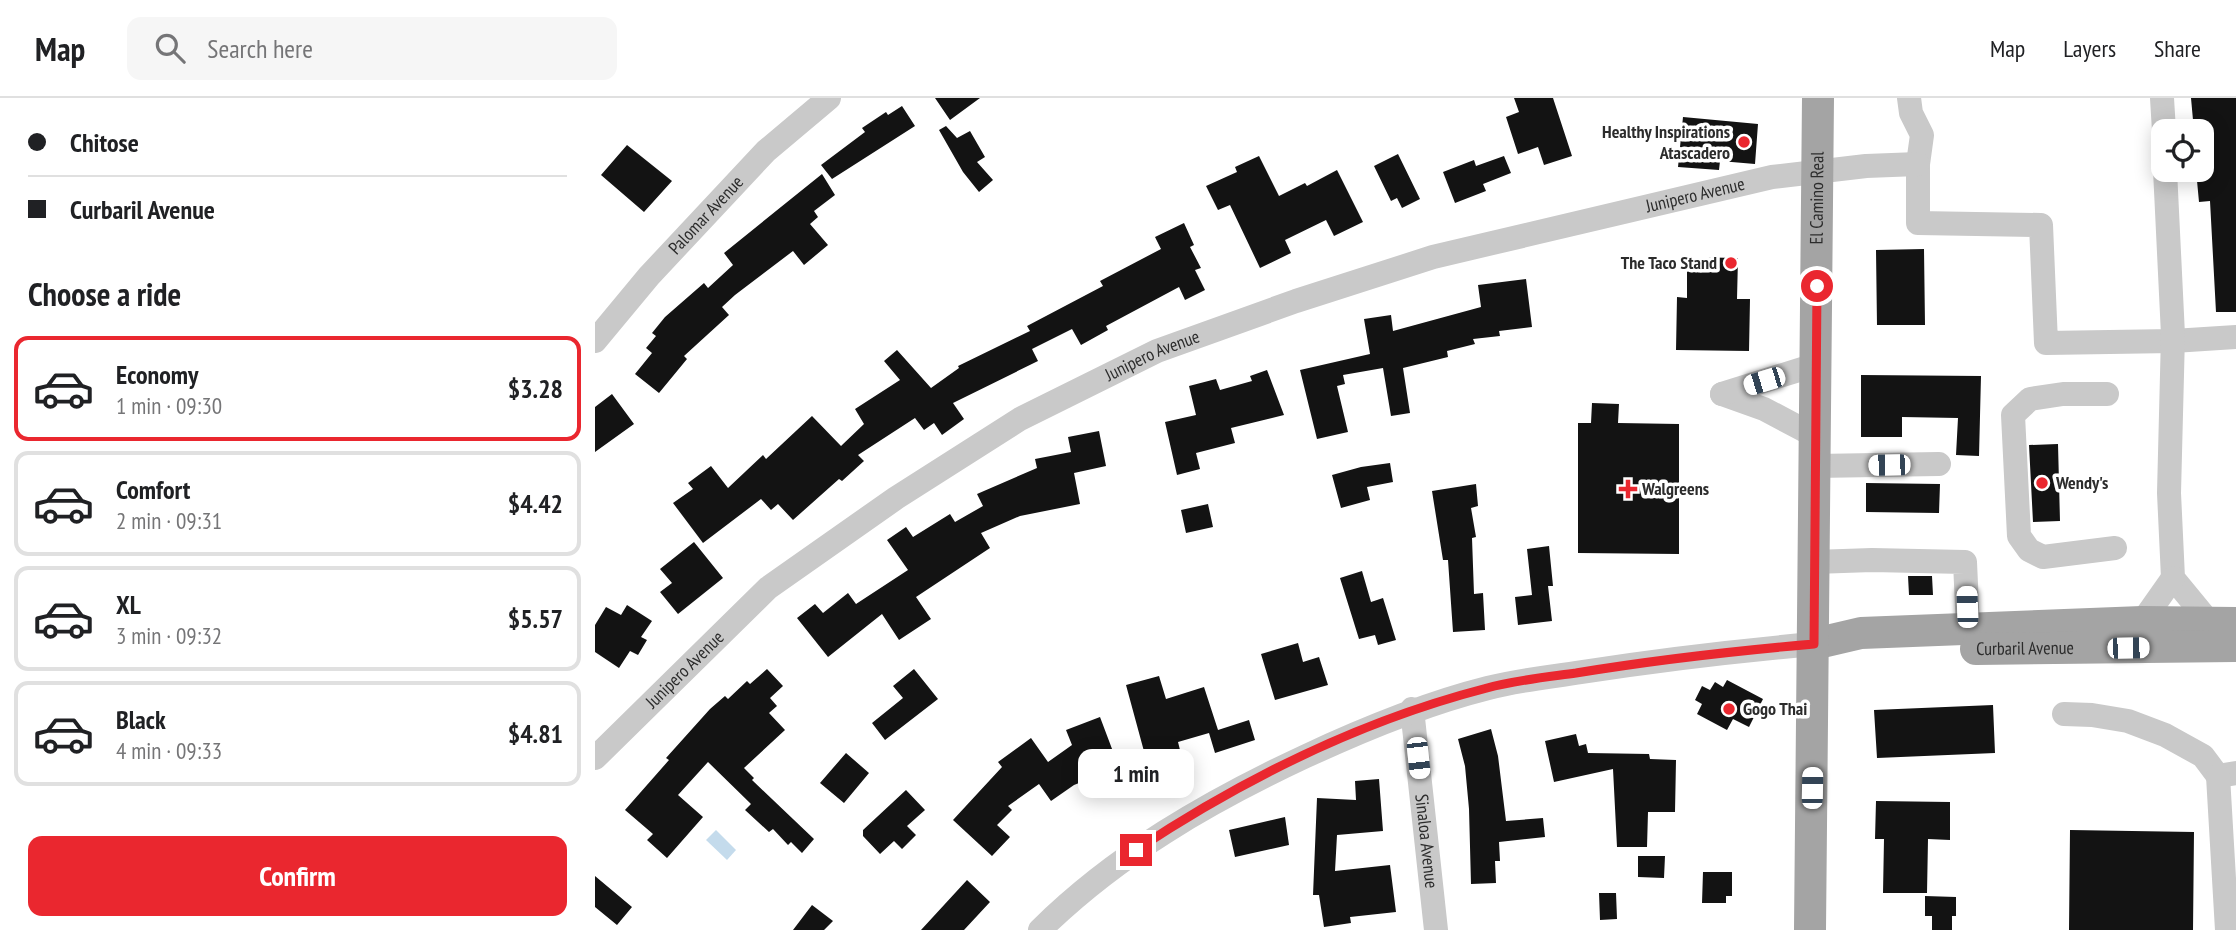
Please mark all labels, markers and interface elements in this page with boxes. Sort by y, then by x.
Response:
search box [127,17,617,80]
text: Map [35,27,85,70]
icon: search [151,29,189,67]
text: Search here [207,32,313,65]
text: Map [1990,33,2025,64]
text: Layers [2063,33,2116,64]
text: Share [2154,33,2201,64]
map controls [2151,119,2214,182]
button: locate [2151,119,2214,182]
place label: Healthy Inspirations Atascadero [1602,120,1730,164]
text: Chitose [70,126,139,159]
marker: Healthy Inspirations Atascadero [1736,134,1752,150]
street label: El Camino Real [1805,151,1828,245]
street label: Palomar Avenue [663,170,748,259]
street label: Junipero Avenue [1642,172,1747,218]
text: Curbaril Avenue [70,193,215,226]
place label: The Taco Stand [1621,251,1717,274]
marker: The Taco Stand [1723,255,1739,271]
route start [1801,270,1833,302]
text: Choose a ride [28,273,181,315]
street label: Junipero Avenue [1100,325,1203,386]
icon: car [32,357,95,420]
text: Economy [116,358,198,391]
car [1741,365,1788,397]
text: $3.28 [508,372,563,405]
text: 1 min · 09:30 [116,391,222,420]
car [1868,454,1911,476]
place label: Wendy's [2055,471,2108,494]
icon: car [32,472,95,535]
text: Comfort [116,473,190,506]
marker: Wendy's [2034,475,2050,491]
place label: Walgreens [1641,477,1709,500]
marker: Walgreens [1620,481,1636,497]
text: $4.42 [508,487,563,520]
text: 2 min · 09:31 [116,506,222,535]
car [1956,586,1979,628]
icon: car [32,587,95,650]
text: XL [116,588,141,621]
text: $5.57 [508,602,563,635]
text: 3 min · 09:32 [116,621,222,650]
street label: Junipero Avenue [640,626,729,714]
street label: Curbaril Avenue [1976,636,2074,660]
car [2107,637,2150,659]
place label: Gogo Thai [1743,697,1807,720]
marker: Gogo Thai [1721,701,1737,717]
icon: car [32,702,95,765]
text: Black [116,703,166,736]
text: $4.81 [508,717,563,750]
text: 4 min · 09:33 [116,736,222,765]
car [1406,736,1431,780]
callout: 1 min [1078,748,1194,798]
text: 1 min [1113,759,1159,788]
car [1802,767,1823,809]
street label: Sinaloa Avenue [1410,793,1443,890]
route end [1120,834,1152,866]
button: Confirm [28,836,567,916]

